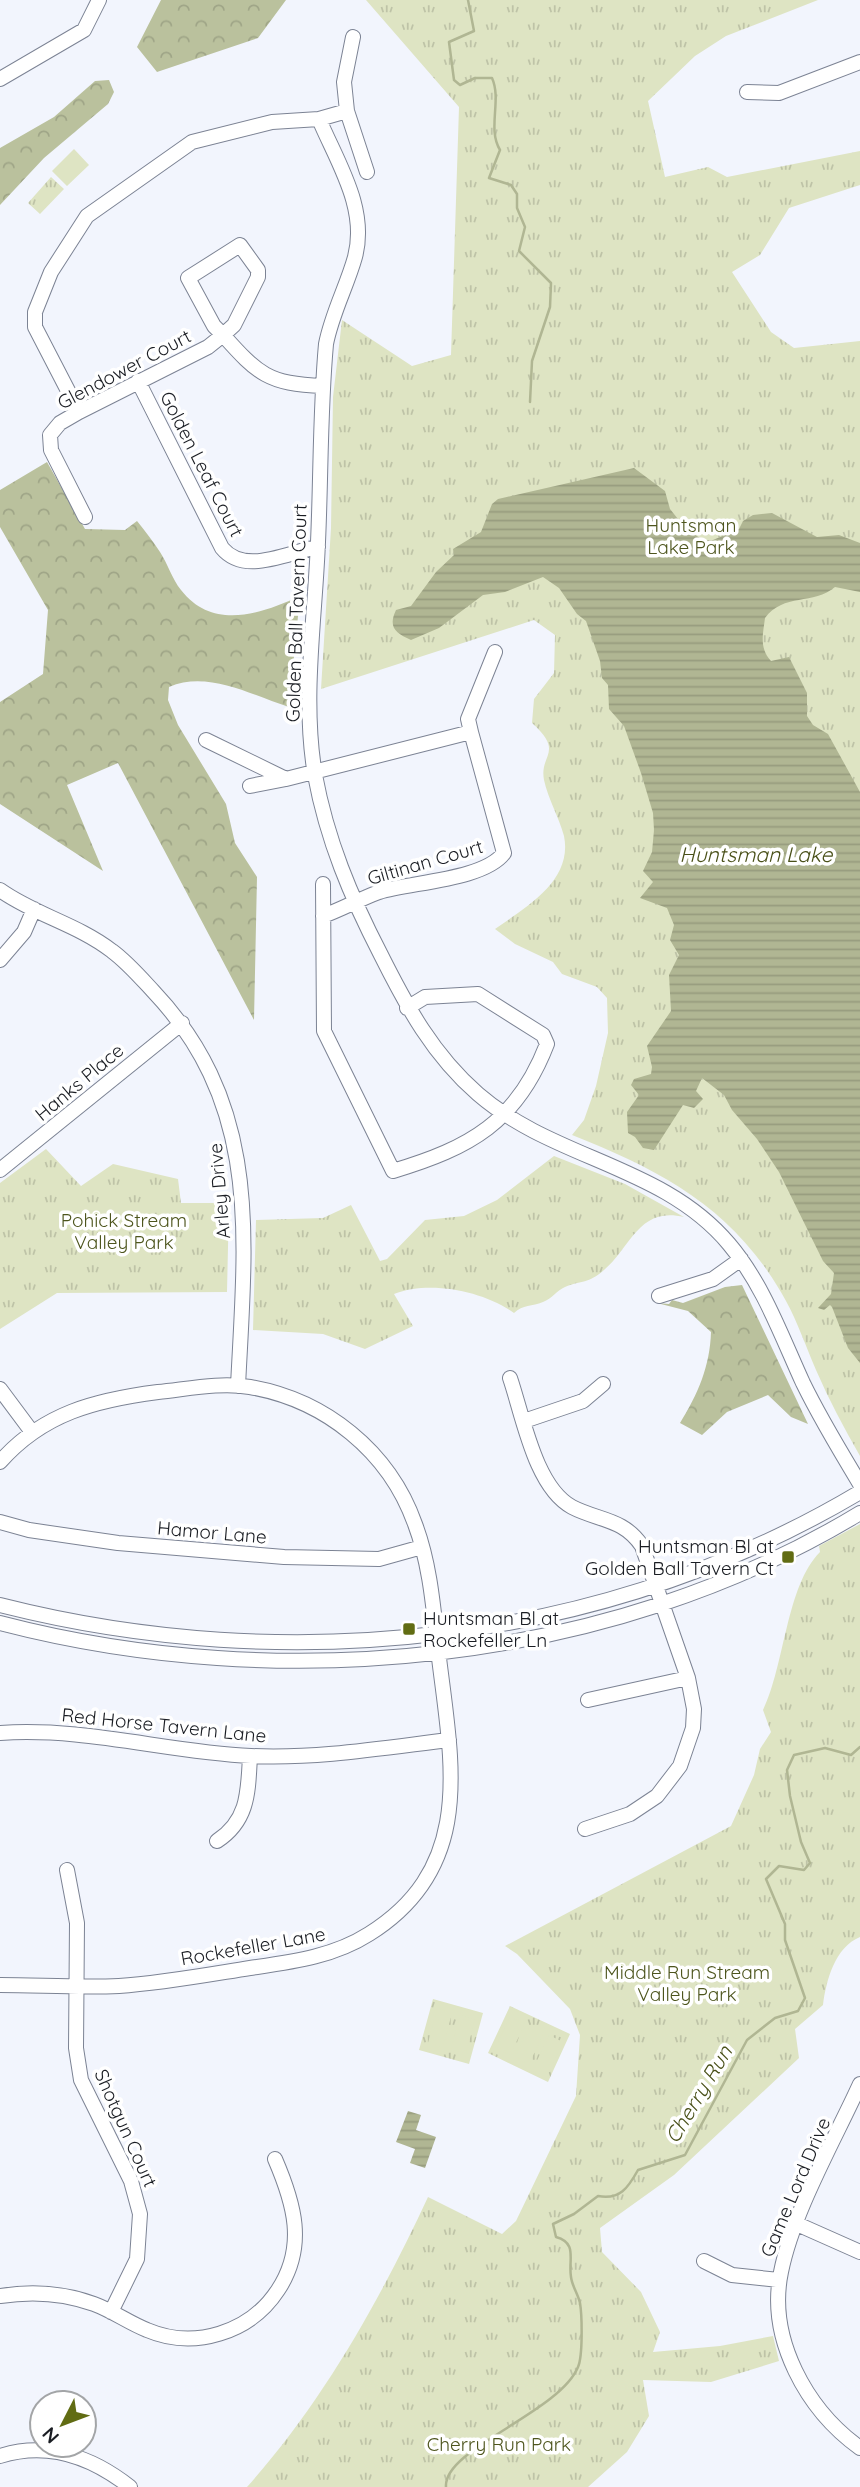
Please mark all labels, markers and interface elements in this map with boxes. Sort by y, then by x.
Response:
street label: Glendower Court [53,324,195,414]
street label: Golden Leaf Court [155,387,249,541]
street label: Golden Ball Tavern Court [280,503,312,723]
park label: Huntsman Lake Park [645,513,737,559]
street label: Giltinan Court [364,834,486,890]
water label: Huntsman Lake [680,841,834,867]
street label: Hanks Place [30,1038,128,1126]
street label: Arley Drive [203,1142,235,1240]
park label: Pohick Stream Valley Park [61,1208,187,1254]
street label: Hamor Lane [156,1515,268,1549]
place label: Huntsman Bl at Golden Ball Tavern Ct [585,1534,774,1580]
marker: Huntsman Bl at Golden Ball Tavern Ct [780,1549,796,1565]
place label: Huntsman Bl at Rockefeller Ln [423,1606,559,1652]
marker: Huntsman Bl at Rockefeller Ln [401,1621,417,1637]
street label: Red Horse Tavern Lane [60,1702,268,1748]
street label: Rockefeller Lane [179,1921,327,1971]
park label: Middle Run Stream Valley Park [604,1960,770,2006]
water label: Cherry Run [659,2040,738,2148]
street label: Shotgun Court [89,2065,163,2191]
street label: Game Lord Drive [755,2114,835,2260]
north arrow [28,2389,98,2459]
text: N [37,2422,64,2449]
park label: Cherry Run Park [427,2432,571,2456]

